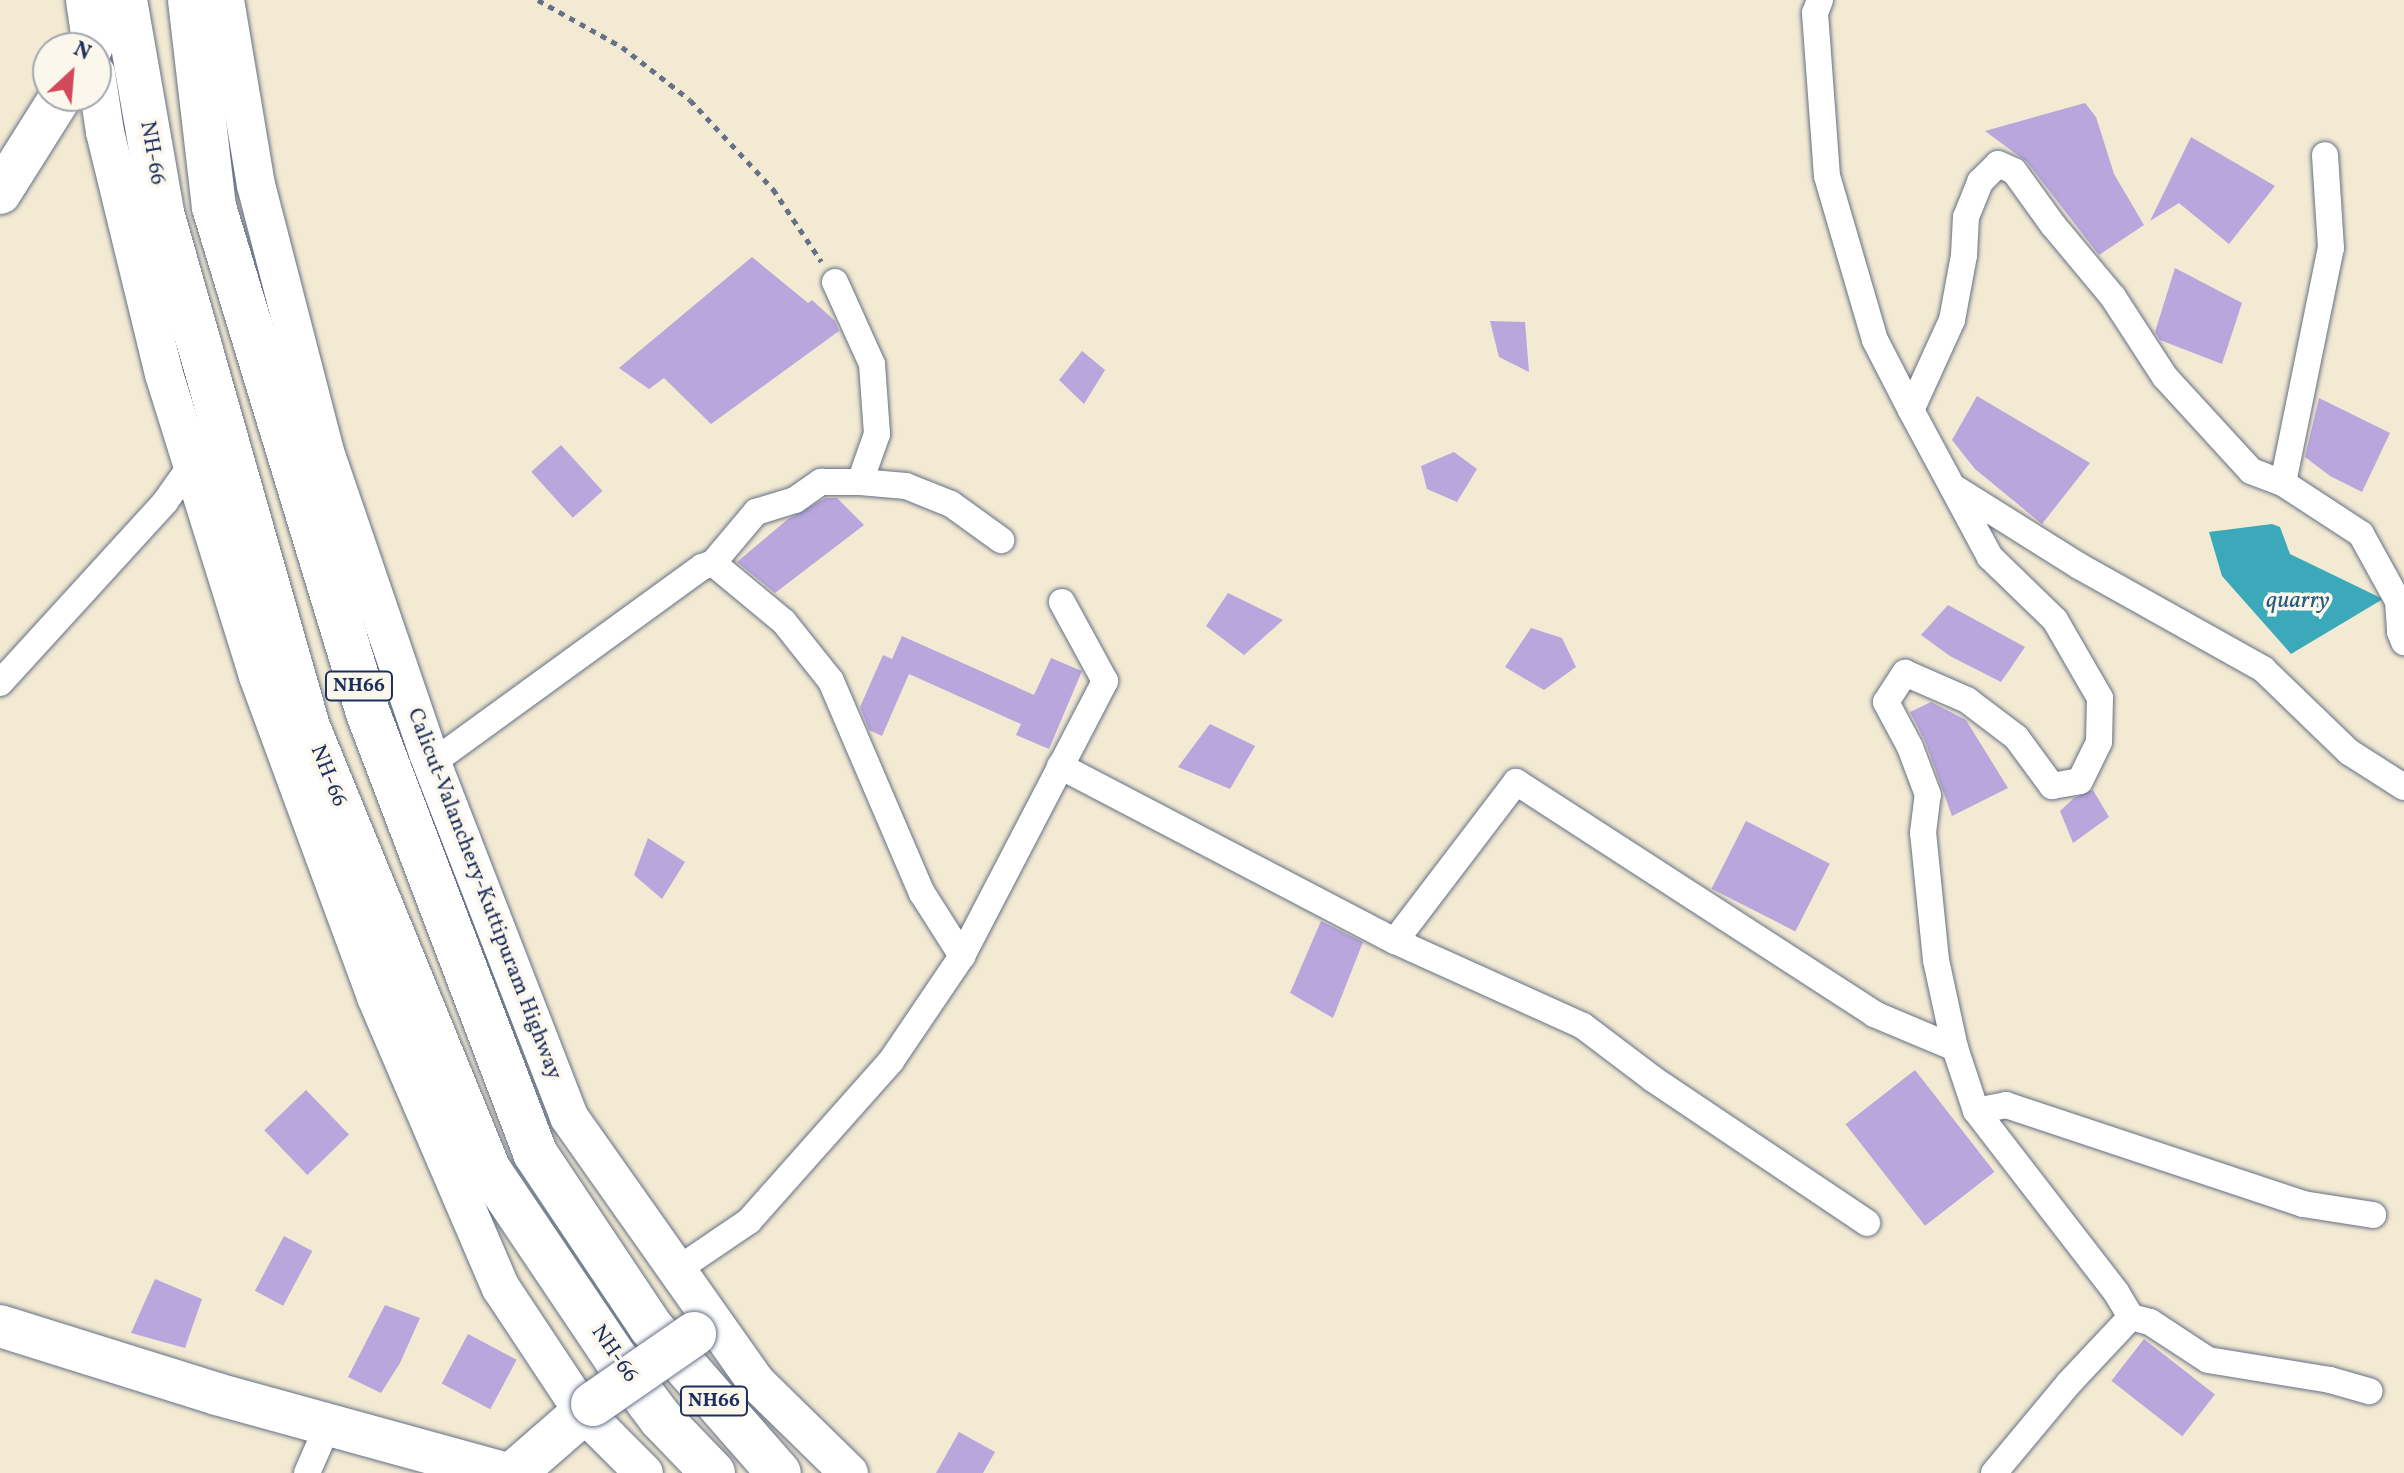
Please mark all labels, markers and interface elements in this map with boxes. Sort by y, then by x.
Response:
north arrow [32,32,112,112]
text: N [68,34,96,69]
street label: NH-66 [133,119,171,187]
water label: quarry [2266,588,2330,616]
road number: NH66 [323,670,395,702]
street label: Calicut-Valanchery-Kuttipuram Highway [401,705,567,1083]
street label: NH-66 [304,741,352,811]
street label: NH-66 [585,1320,643,1388]
road number: NH66 [678,1385,750,1417]

